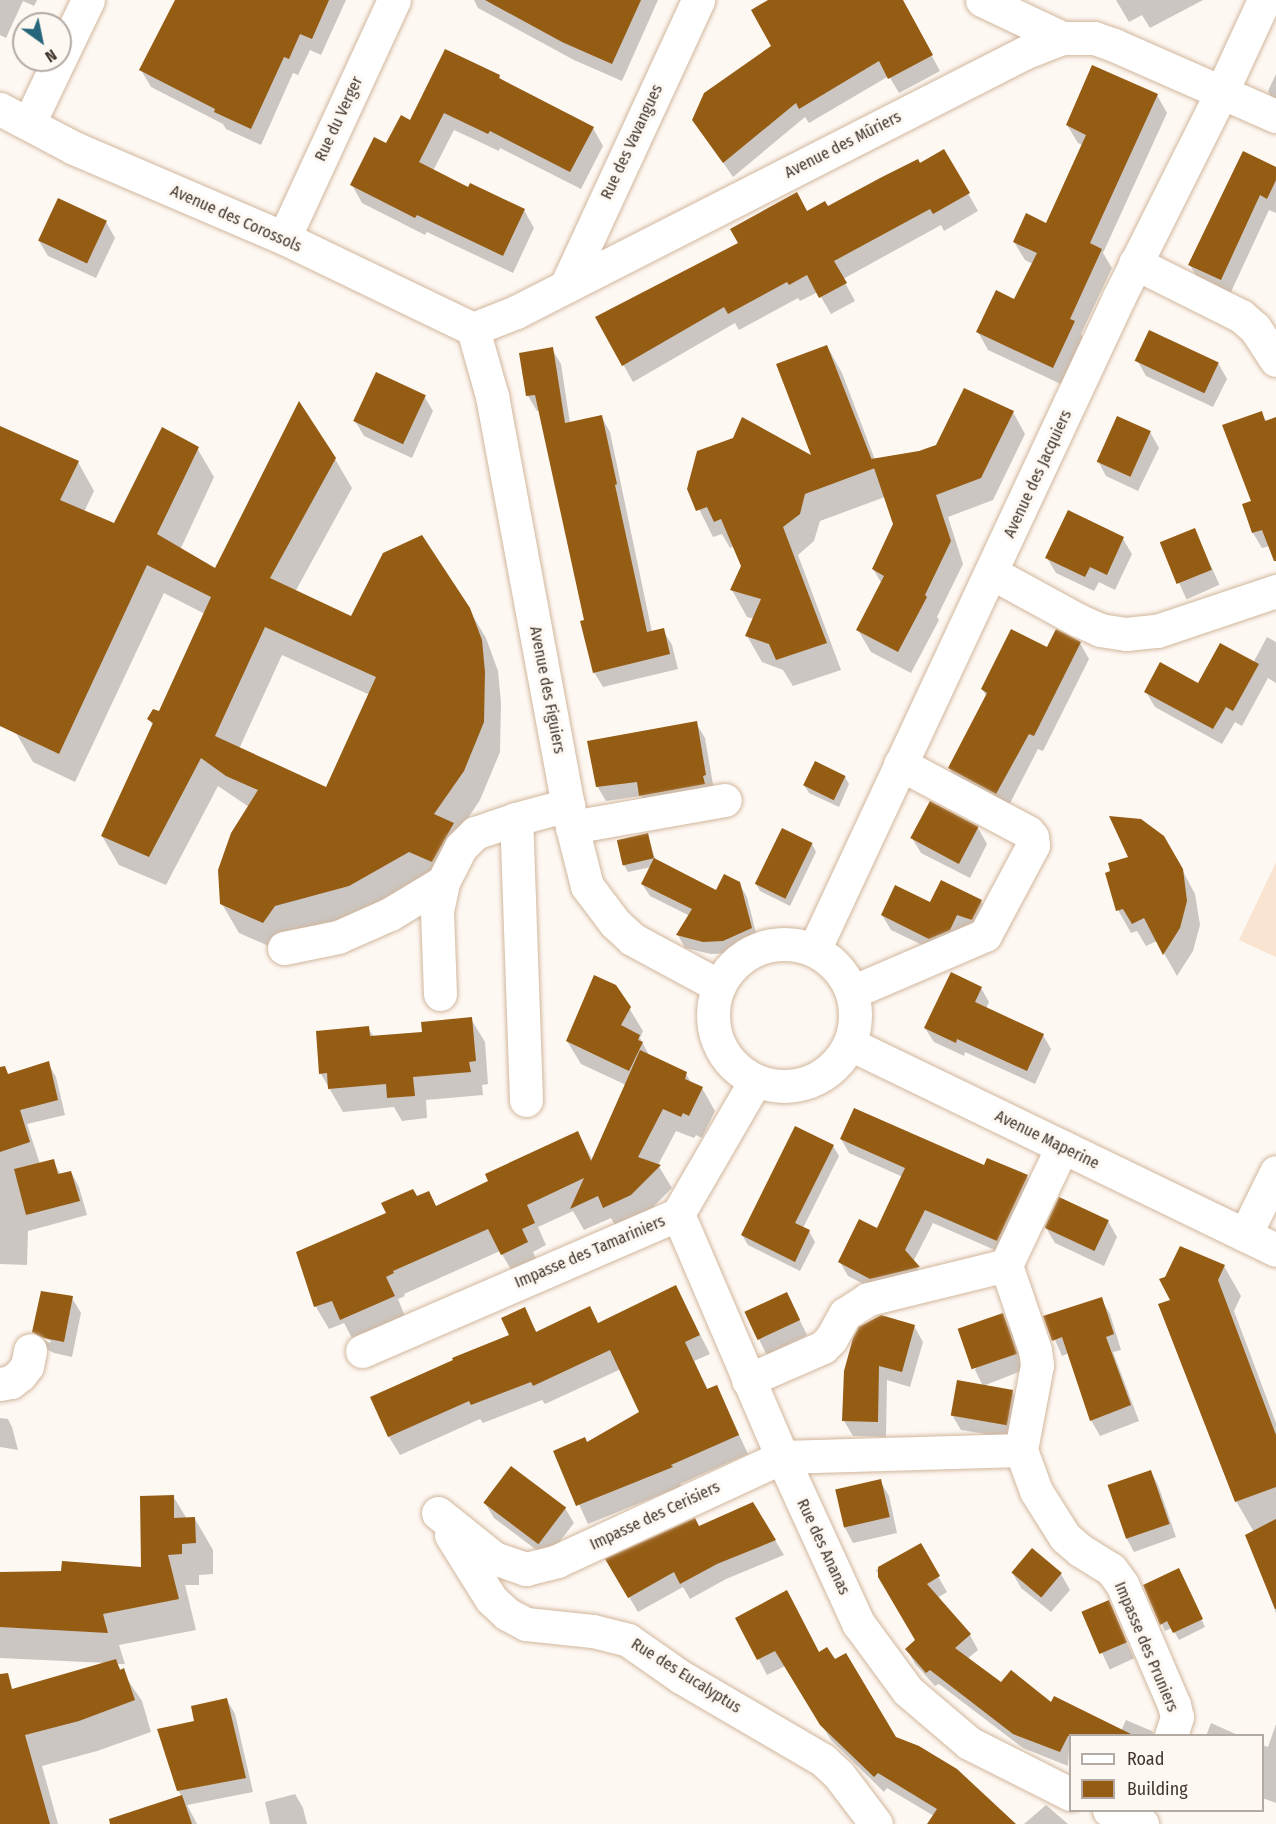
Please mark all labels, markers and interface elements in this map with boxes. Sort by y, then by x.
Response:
north arrow [12,12,72,72]
text: N [42,45,60,66]
street label: Rue du Verger [311,74,367,164]
street label: Rue des Vavangues [597,81,667,203]
street label: Avenue des Mûriers [781,107,905,183]
street label: Avenue des Corossols [167,181,305,257]
street label: Avenue des Jacquiers [1000,407,1076,541]
street label: Avenue des Figuiers [525,625,569,755]
street label: Avenue Maperine [992,1107,1102,1173]
street label: Impasse des Tamariniers [512,1212,668,1292]
street label: Impasse des Cerisiers [587,1477,723,1555]
street label: Rue des Ananas [792,1496,854,1598]
street label: Impasse des Pruniers [1110,1579,1182,1715]
street label: Rue des Eucalyptus [627,1634,745,1718]
legend [1069,1734,1264,1812]
text: Road [1127,1748,1164,1770]
text: Building [1127,1778,1188,1800]

